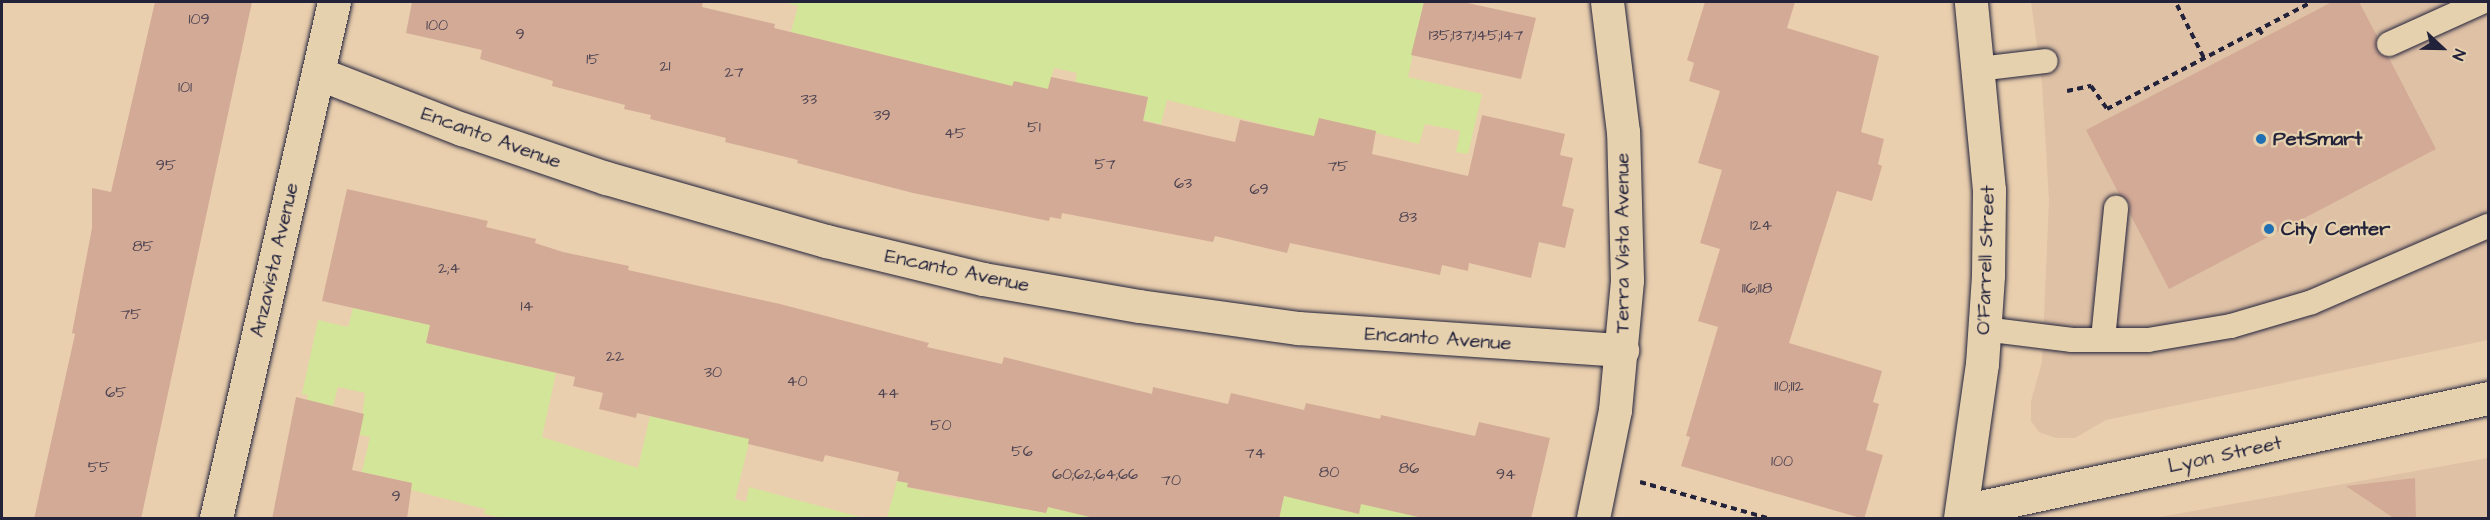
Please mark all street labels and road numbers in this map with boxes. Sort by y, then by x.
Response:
street label: Encanto Avenue [418,102,564,174]
street label: Terra Vista Avenue [1611,153,1635,333]
street label: Anzavista Avenue [246,181,304,339]
street label: O'Farrell Street [1971,185,2001,335]
street label: Encanto Avenue [883,244,1031,298]
street label: Encanto Avenue [1364,322,1512,356]
street label: Lyon Street [2166,431,2284,479]

